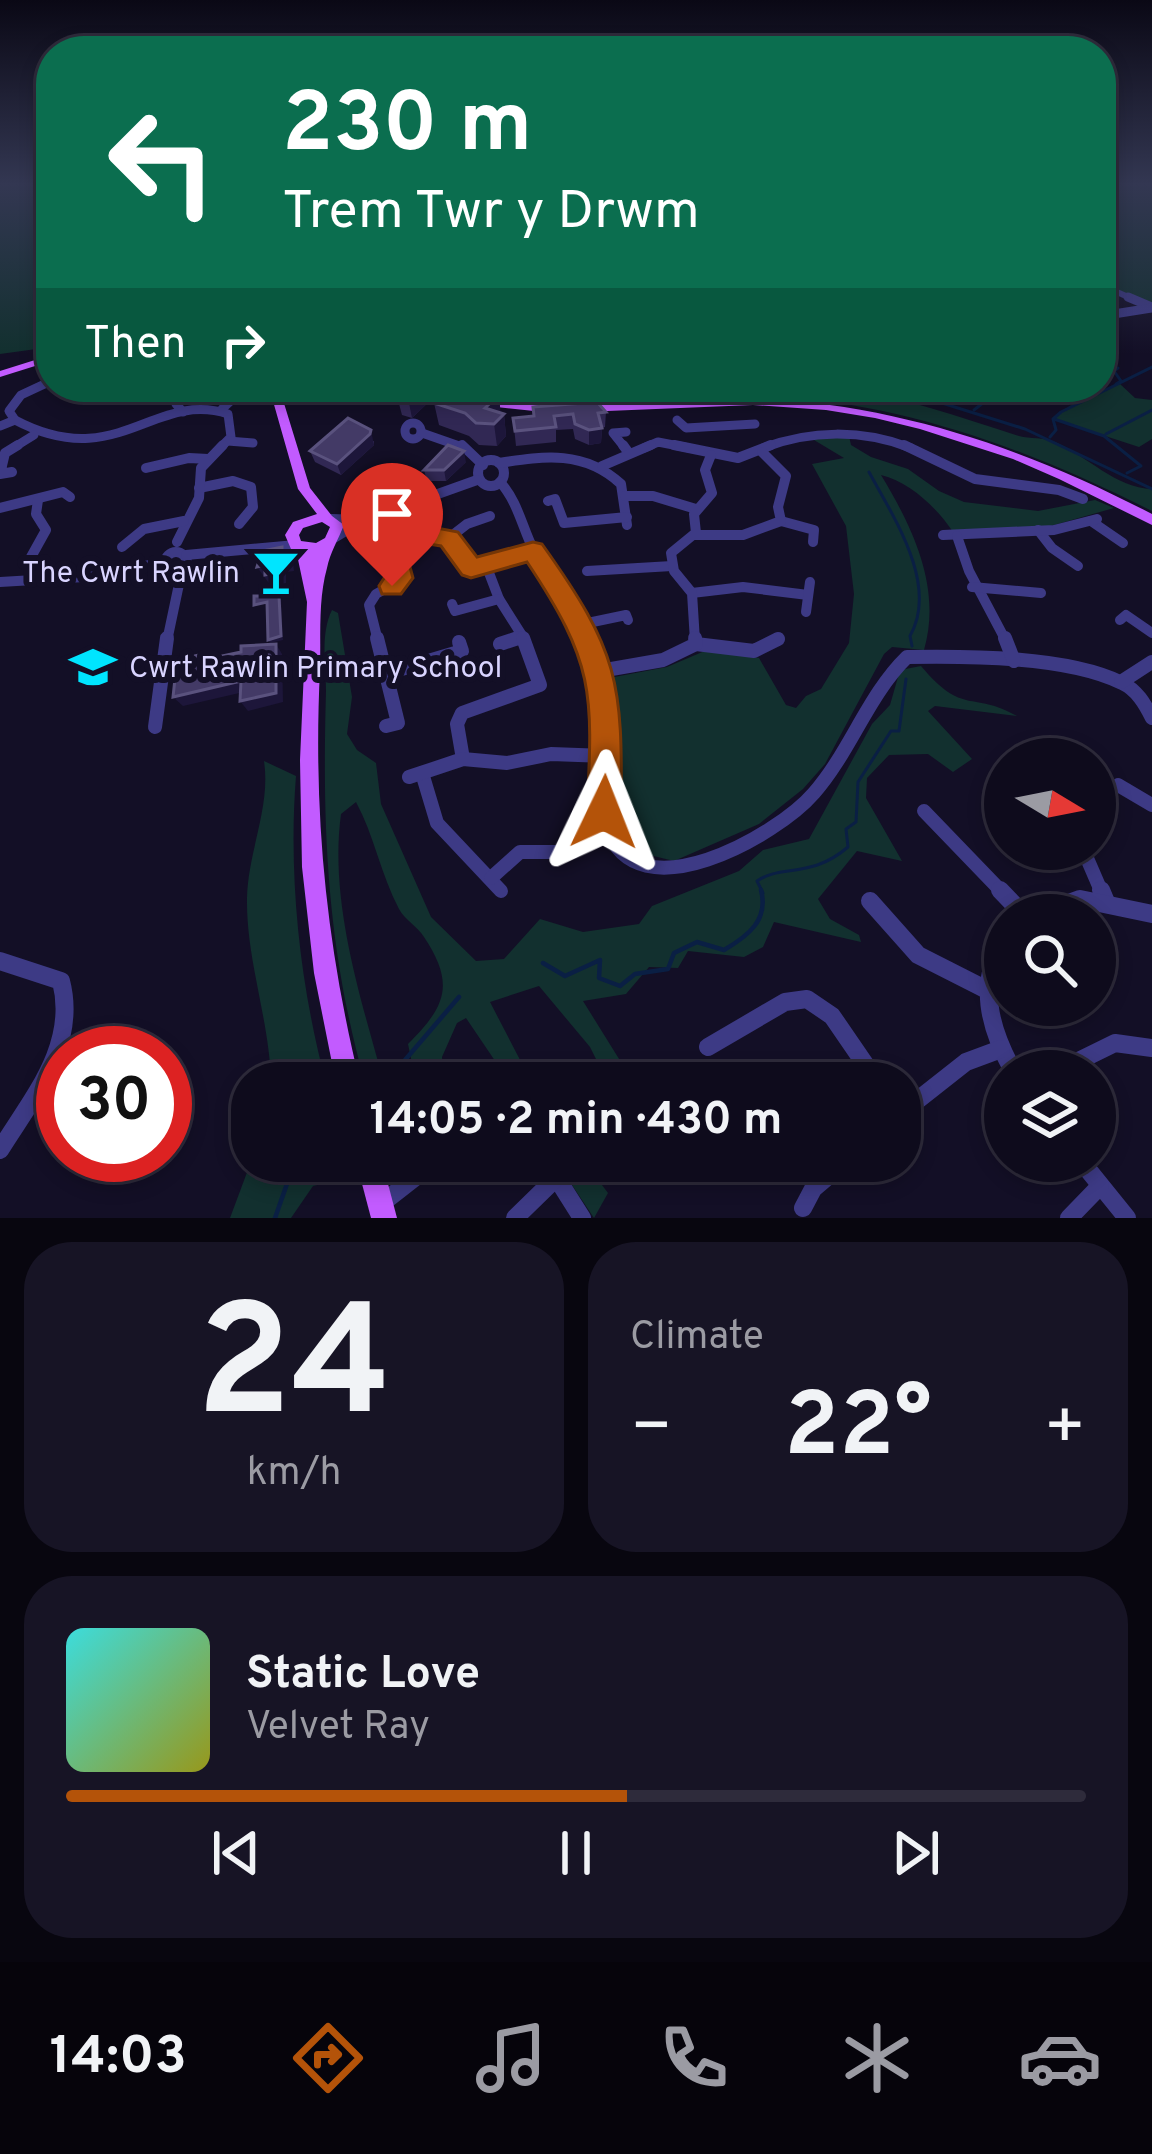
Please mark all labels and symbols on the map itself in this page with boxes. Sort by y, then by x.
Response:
pin [341,463,443,586]
bar icon: The Cwrt Rawlin [251,547,301,597]
place label: The Cwrt Rawlin [22,556,240,593]
school or university icon: Cwrt Rawlin Primary School [68,642,118,692]
place label: Cwrt Rawlin Primary School [129,651,502,688]
north arrow [984,738,1116,870]
position arrow [541,749,667,875]
speed limit sign: 30 [36,1026,192,1182]

